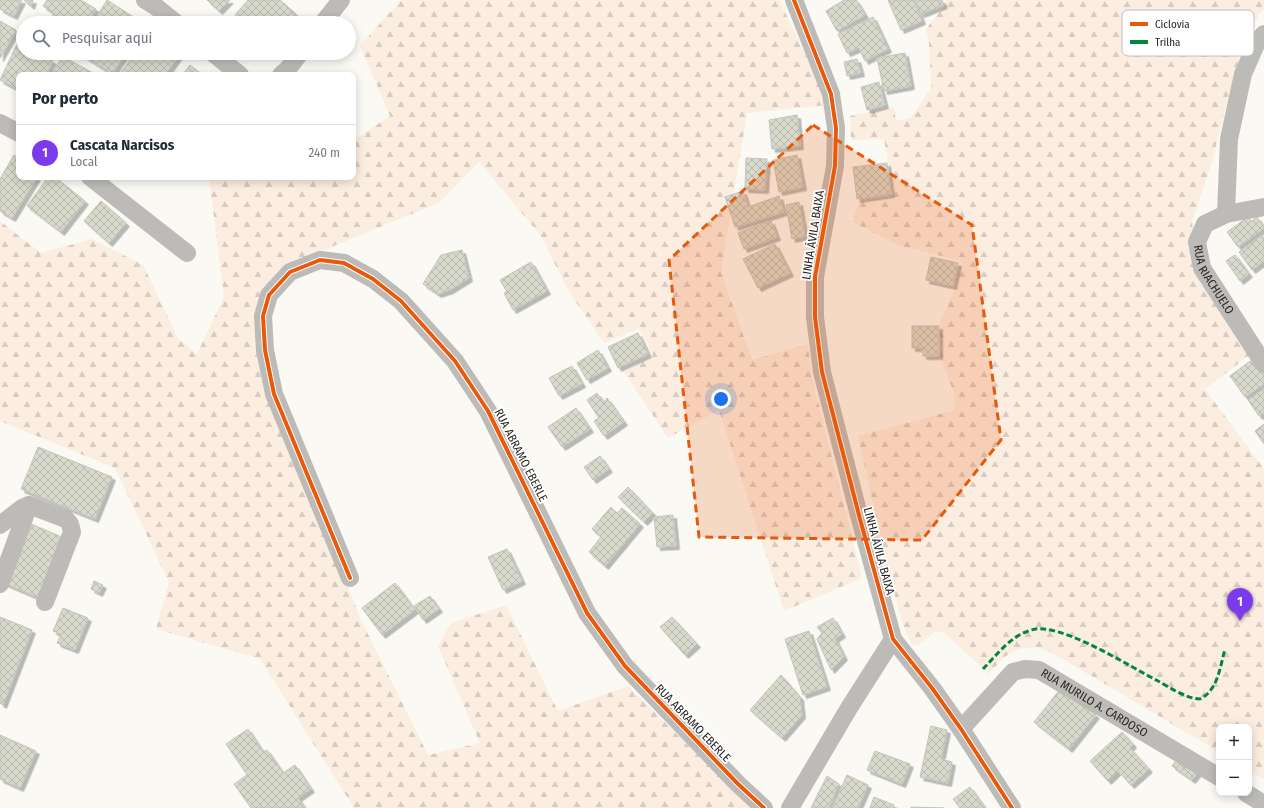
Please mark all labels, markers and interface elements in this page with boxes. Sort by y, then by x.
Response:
legend [1122,10,1254,56]
search box [16,16,356,60]
text: Ciclovia [1155,18,1190,31]
icon: search [30,27,52,49]
text: Pesquisar aqui [62,29,152,47]
text: Trilha [1155,36,1180,49]
text: Por perto [32,88,98,109]
text: Cascata Narcisos [70,136,174,154]
text: 1 [42,145,48,160]
text: 240 m [308,145,340,160]
text: Local [70,154,97,169]
street label: LINHA ÁVILA BAIXA [798,189,827,281]
street label: RUA RIACHUELO [1191,244,1237,317]
your location [711,389,731,409]
street label: RUA ABRAMO EBERLE [492,406,551,504]
street label: LINHA ÁVILA BAIXA [861,505,899,597]
pin: 1 [1227,588,1253,621]
street label: RUA MURILO A. CARDOSO [1038,666,1150,740]
street label: RUA ABRAMO EBERLE [652,681,734,765]
map controls [1216,724,1252,796]
button: + [1216,724,1252,760]
button: − [1216,760,1252,796]

